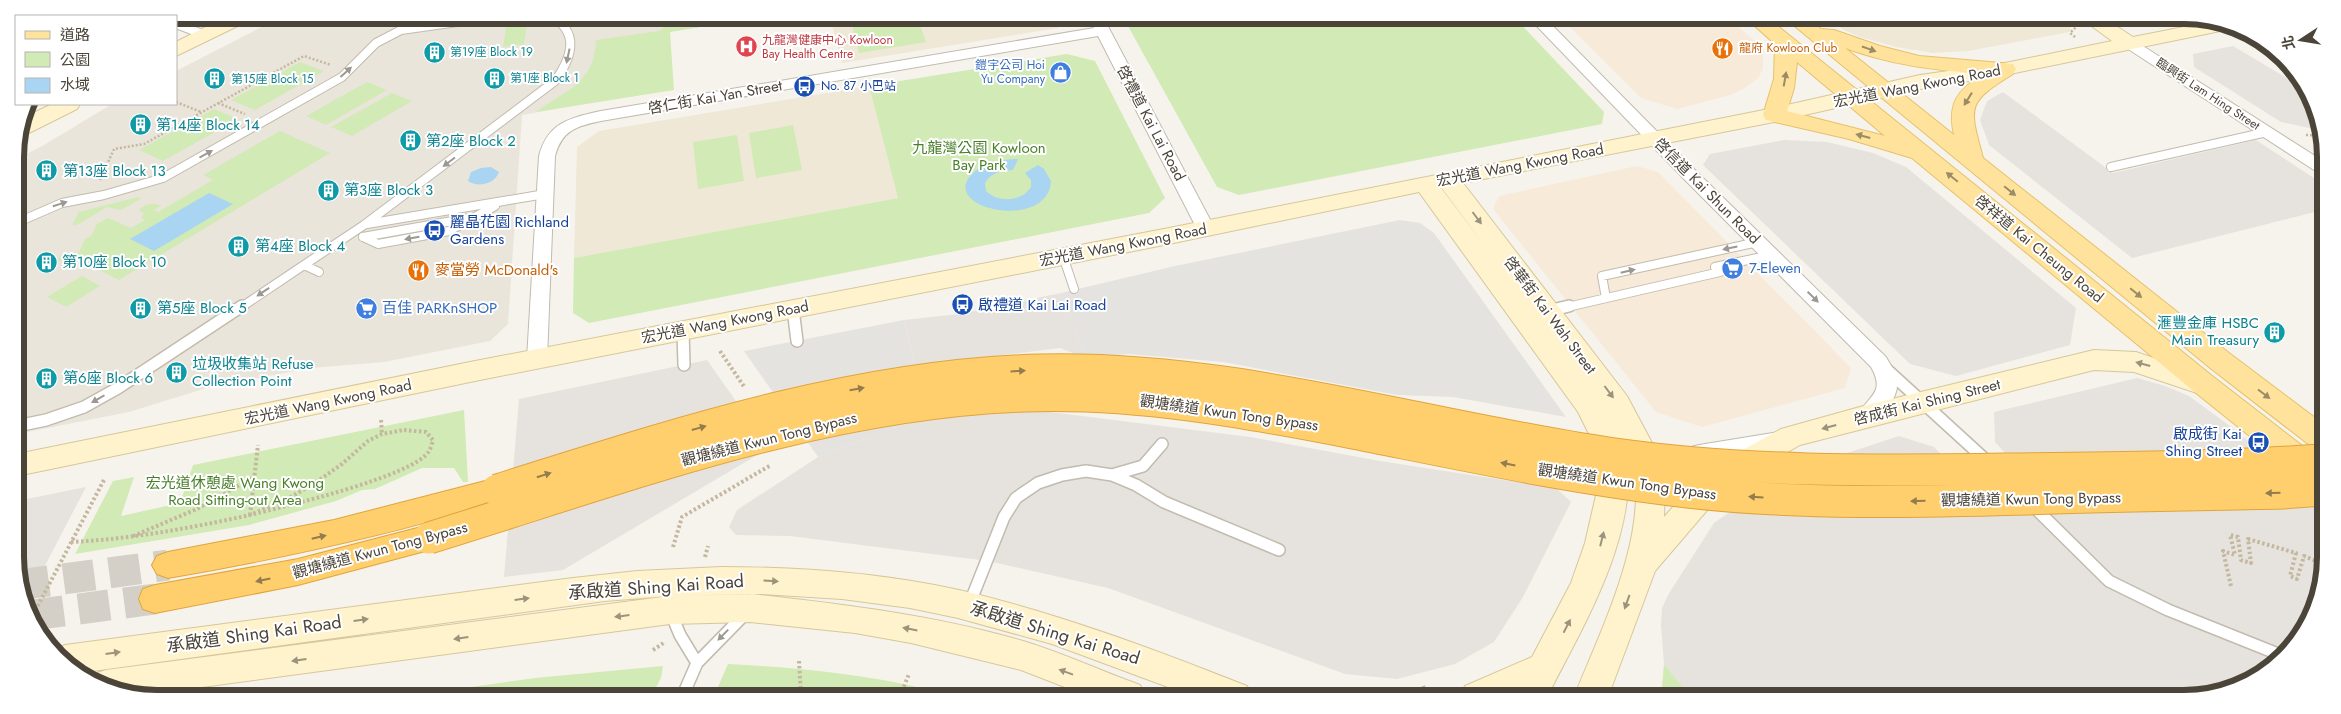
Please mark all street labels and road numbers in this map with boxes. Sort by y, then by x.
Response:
street label: 臨興街 Lam Hing Street [2152,54,2264,135]
street label: 宏光道 Wang Kwong Road [1831,59,2003,113]
street label: 啓禮道 Kai Lai Road [1111,61,1191,185]
street label: 啓仁街 Kai Yan Street [646,74,784,120]
street label: 啓信道 Kai Shun Road [1649,133,1765,249]
street label: 宏光道 Wang Kwong Road [1434,138,1606,192]
street label: 啓祥道 Kai Cheung Road [1970,190,2108,308]
street label: 宏光道 Wang Kwong Road [1037,218,1209,272]
street label: 啓華街 Kai Wah Street [1498,252,1602,379]
street label: 宏光道 Wang Kwong Road [639,295,811,349]
street label: 啓成街 Kai Shing Street [1851,373,2003,431]
street label: 宏光道 Wang Kwong Road [242,374,414,430]
street label: 觀塘繞道 Kwun Tong Bypass [1138,390,1320,436]
street label: 觀塘繞道 Kwun Tong Bypass [679,407,859,471]
street label: 觀塘繞道 Kwun Tong Bypass [1536,459,1718,505]
street label: 觀塘繞道 Kwun Tong Bypass [1941,486,2121,512]
street label: 觀塘繞道 Kwun Tong Bypass [290,516,470,584]
street label: 承啟道 Shing Kai Road [567,568,745,606]
street label: 承啟道 Shing Kai Road [967,595,1143,671]
street label: 承啟道 Shing Kai Road [165,609,343,659]

